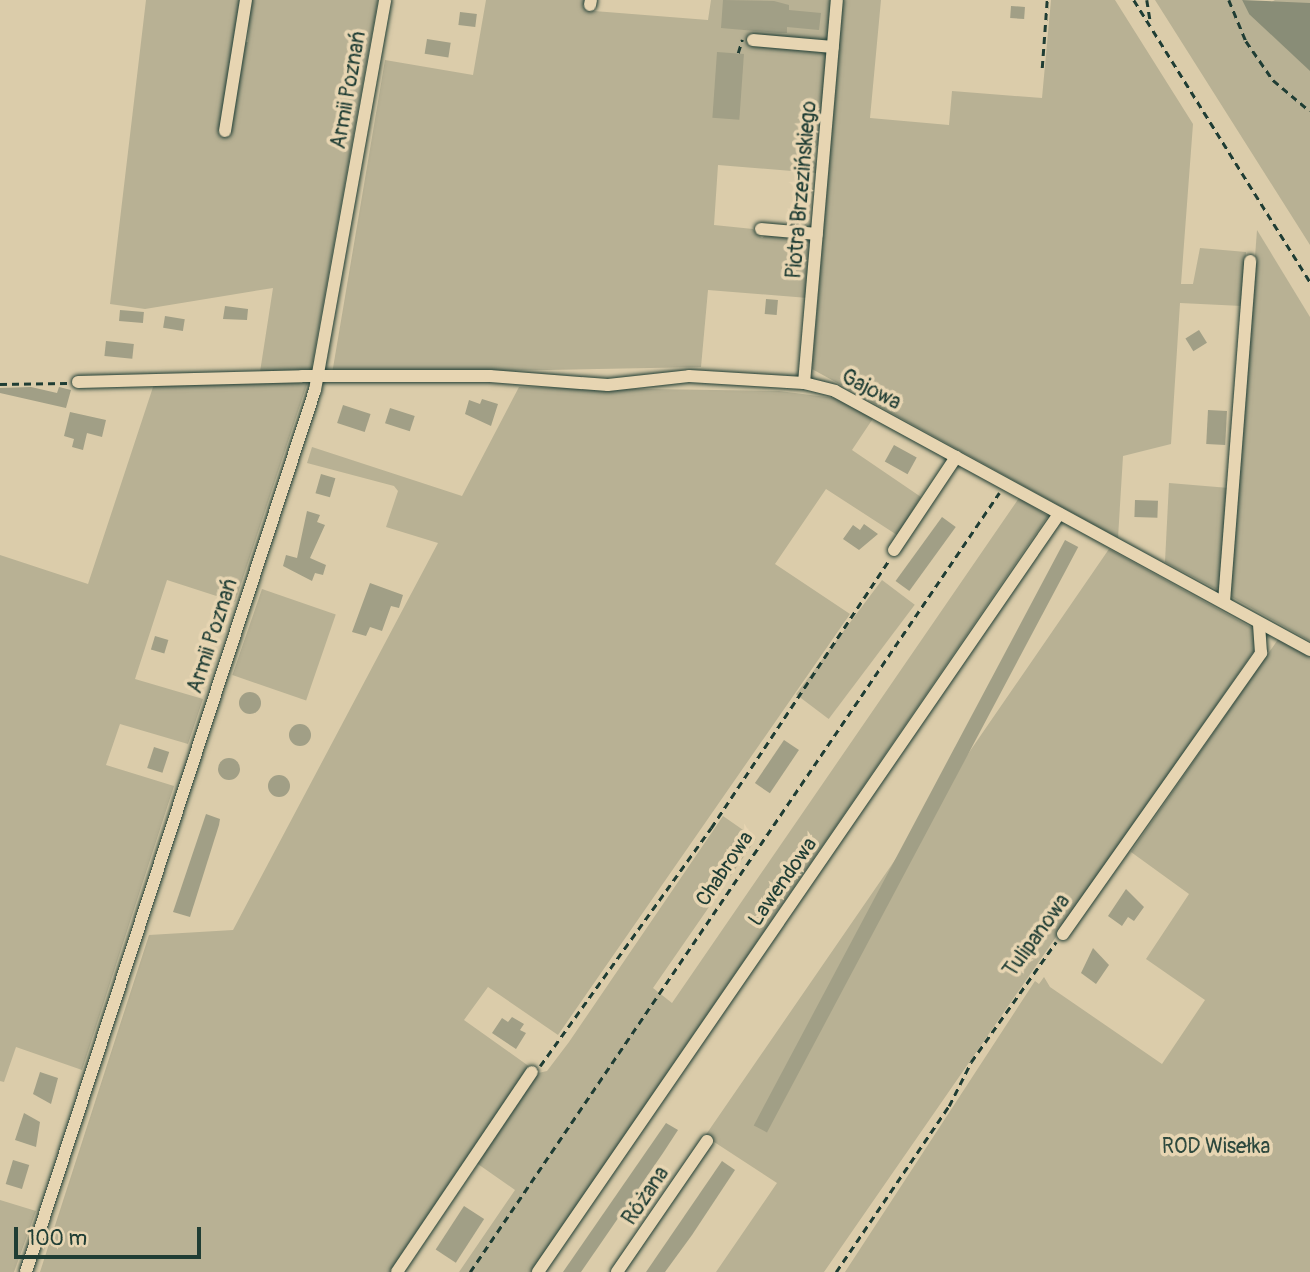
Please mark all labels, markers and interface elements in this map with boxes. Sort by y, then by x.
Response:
street label: Armii Poznań [326,29,372,151]
street label: Piotra Brzezińskiego [782,100,822,280]
street label: Gajowa [837,364,905,416]
street label: Armii Poznań [183,575,243,697]
street label: Chabrowa [691,827,759,911]
street label: Lawendowa [743,833,823,931]
street label: Tulipanowa [998,889,1076,983]
park label: ROD Wisełka [1162,1134,1270,1160]
street label: Różana [617,1162,675,1230]
scale bar [18,1212,205,1256]
text: 100 m [27,1225,87,1252]

